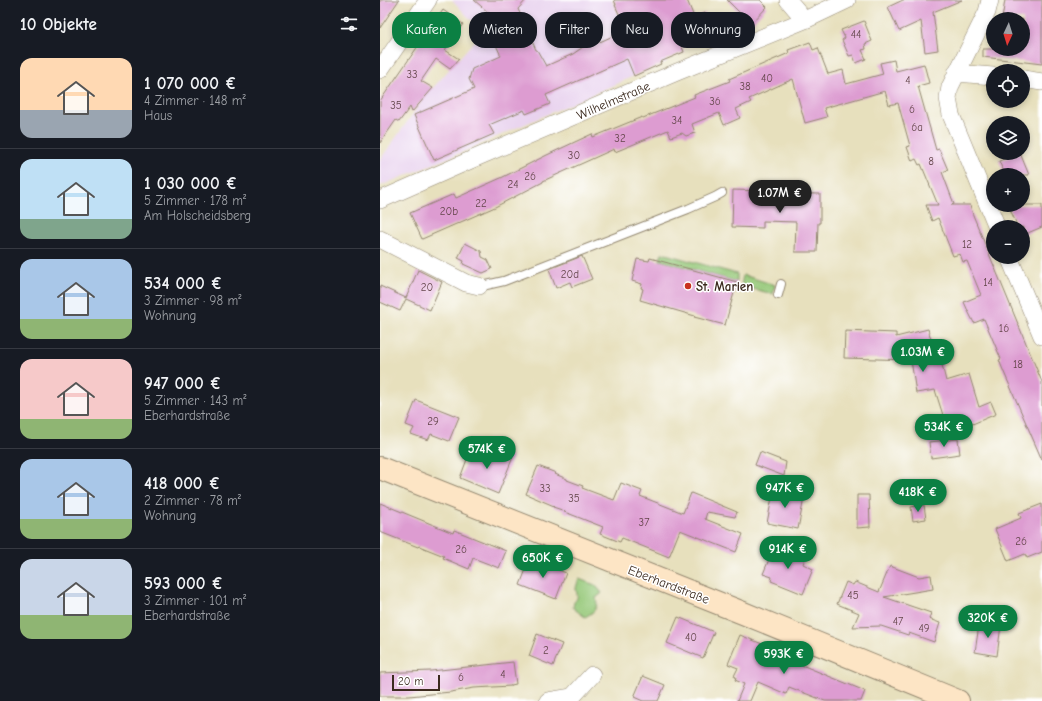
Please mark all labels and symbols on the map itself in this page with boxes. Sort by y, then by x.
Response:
north arrow [986,12,1030,56]
house number: 44 [851,28,861,41]
house number: 33 [406,68,418,81]
house number: 40 [761,72,773,85]
house number: 4 [905,74,911,87]
street label: Wilhelmstraße [574,78,653,123]
house number: 38 [739,80,751,93]
house number: 36 [709,95,721,108]
house number: 35 [390,99,402,112]
house number: 6 [909,103,915,116]
house number: 34 [672,114,682,127]
house number: 6a [911,121,923,134]
house number: 32 [614,132,626,145]
house number: 30 [568,149,580,162]
house number: 8 [928,155,934,168]
house number: 26 [524,170,536,183]
house number: 24 [507,178,519,191]
pin: 1.07M € [743,180,817,214]
house number: 22 [475,197,487,210]
house number: 20b [440,205,458,218]
house number: 12 [962,238,972,251]
house number: 20d [561,268,579,281]
house number: 14 [983,276,993,289]
place label: St. Marien [696,279,753,294]
house number: 20 [421,281,433,294]
marker: St. Marien [683,281,693,291]
house number: 16 [999,322,1009,335]
pin: 1.03M € [886,339,960,373]
house number: 18 [1013,358,1023,371]
pin: 534K € [911,414,977,448]
house number: 29 [427,415,439,428]
pin: 574K € [454,436,520,470]
pin: 947K € [752,475,818,509]
pin: 418K € [885,479,951,513]
house number: 33 [539,482,551,495]
house number: 35 [568,492,580,505]
house number: 37 [639,516,649,529]
house number: 26 [1015,535,1027,548]
pin: 914K € [755,536,821,570]
house number: 26 [455,543,467,556]
pin: 650K € [510,545,576,579]
street label: Eberhardstraße [626,562,712,607]
house number: 45 [847,589,859,602]
pin: 320K € [955,605,1021,639]
house number: 47 [893,615,903,628]
house number: 49 [918,622,930,635]
house number: 40 [685,631,697,644]
pin: 593K € [751,641,817,675]
house number: 2 [543,644,549,657]
house number: 4 [500,668,506,681]
house number: 6 [458,671,464,684]
scale bar [392,673,440,692]

